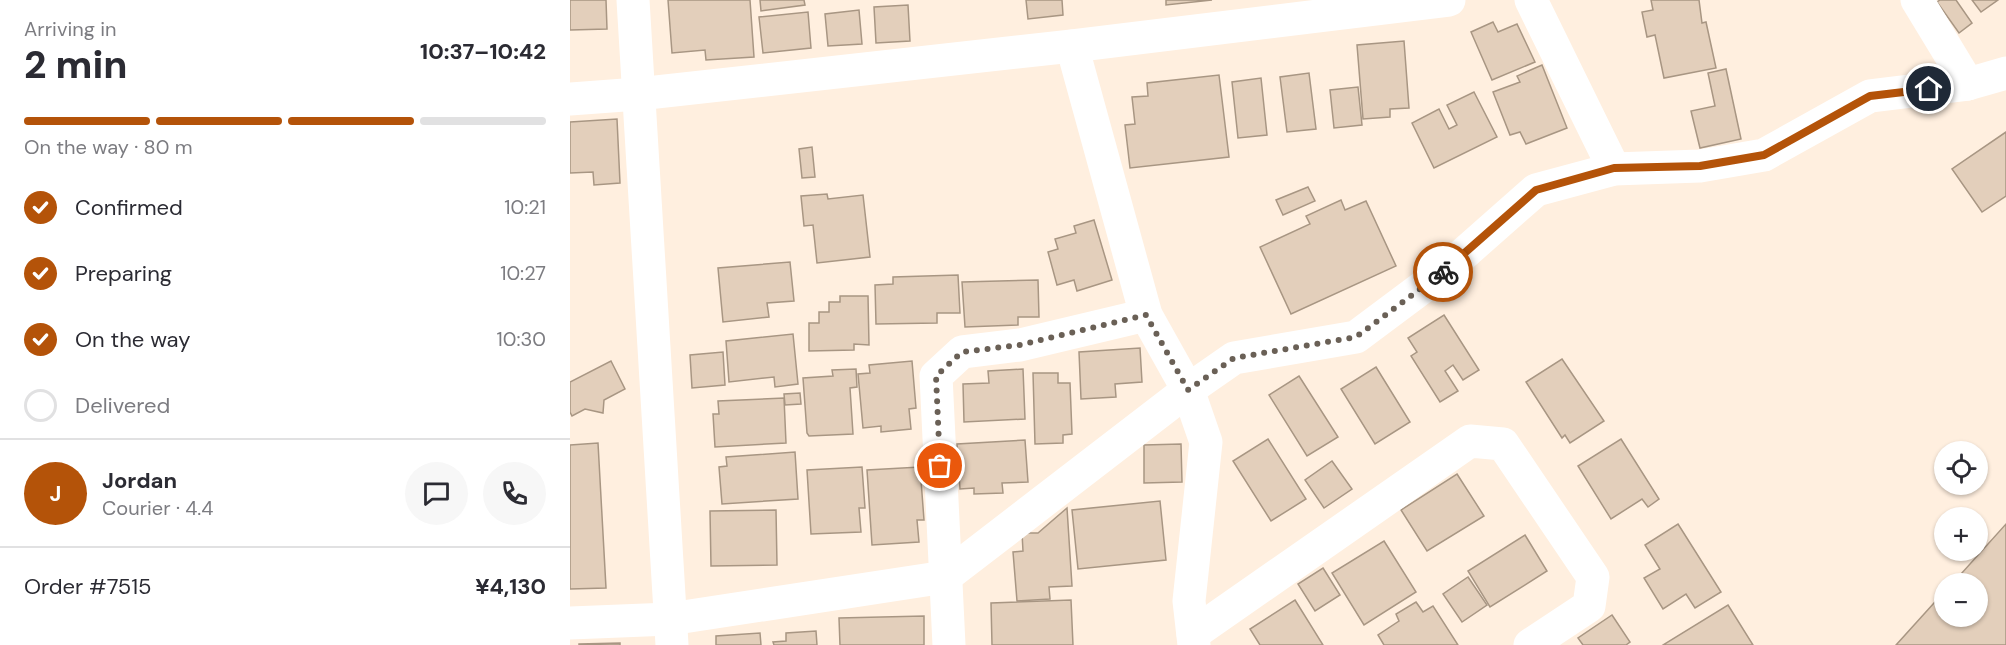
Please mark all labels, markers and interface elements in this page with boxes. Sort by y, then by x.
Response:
text: Arriving in [24,16,116,42]
text: 10:37–10:42 [420,37,546,66]
text: 2 min [24,39,128,90]
pin [1903,63,1954,114]
icon: home [1912,72,1945,105]
text: On the way · 80 m [24,134,192,160]
icon: check [24,191,57,224]
text: Confirmed [75,193,183,222]
text: 10:21 [504,194,546,220]
courier [1413,242,1473,302]
icon: bike [1427,256,1460,289]
icon: check [24,257,57,290]
text: Preparing [75,259,172,288]
text: 10:27 [500,260,546,286]
icon: check [24,323,57,356]
text: On the way [75,325,190,354]
text: 10:30 [497,326,546,352]
text: Delivered [75,391,170,420]
pin [914,440,965,491]
map controls [1934,441,1988,627]
button: locate [1934,441,1988,495]
icon: bag [923,449,956,482]
button: chat [405,462,468,525]
button: phone [483,462,546,525]
text: Jordan [102,466,177,495]
text: J [50,479,61,508]
text: Courier · 4.4 [102,495,213,521]
button: + [1934,507,1988,561]
text: Order #7515 [24,572,152,601]
text: ¥4,130 [475,572,546,601]
button: − [1934,573,1988,627]

